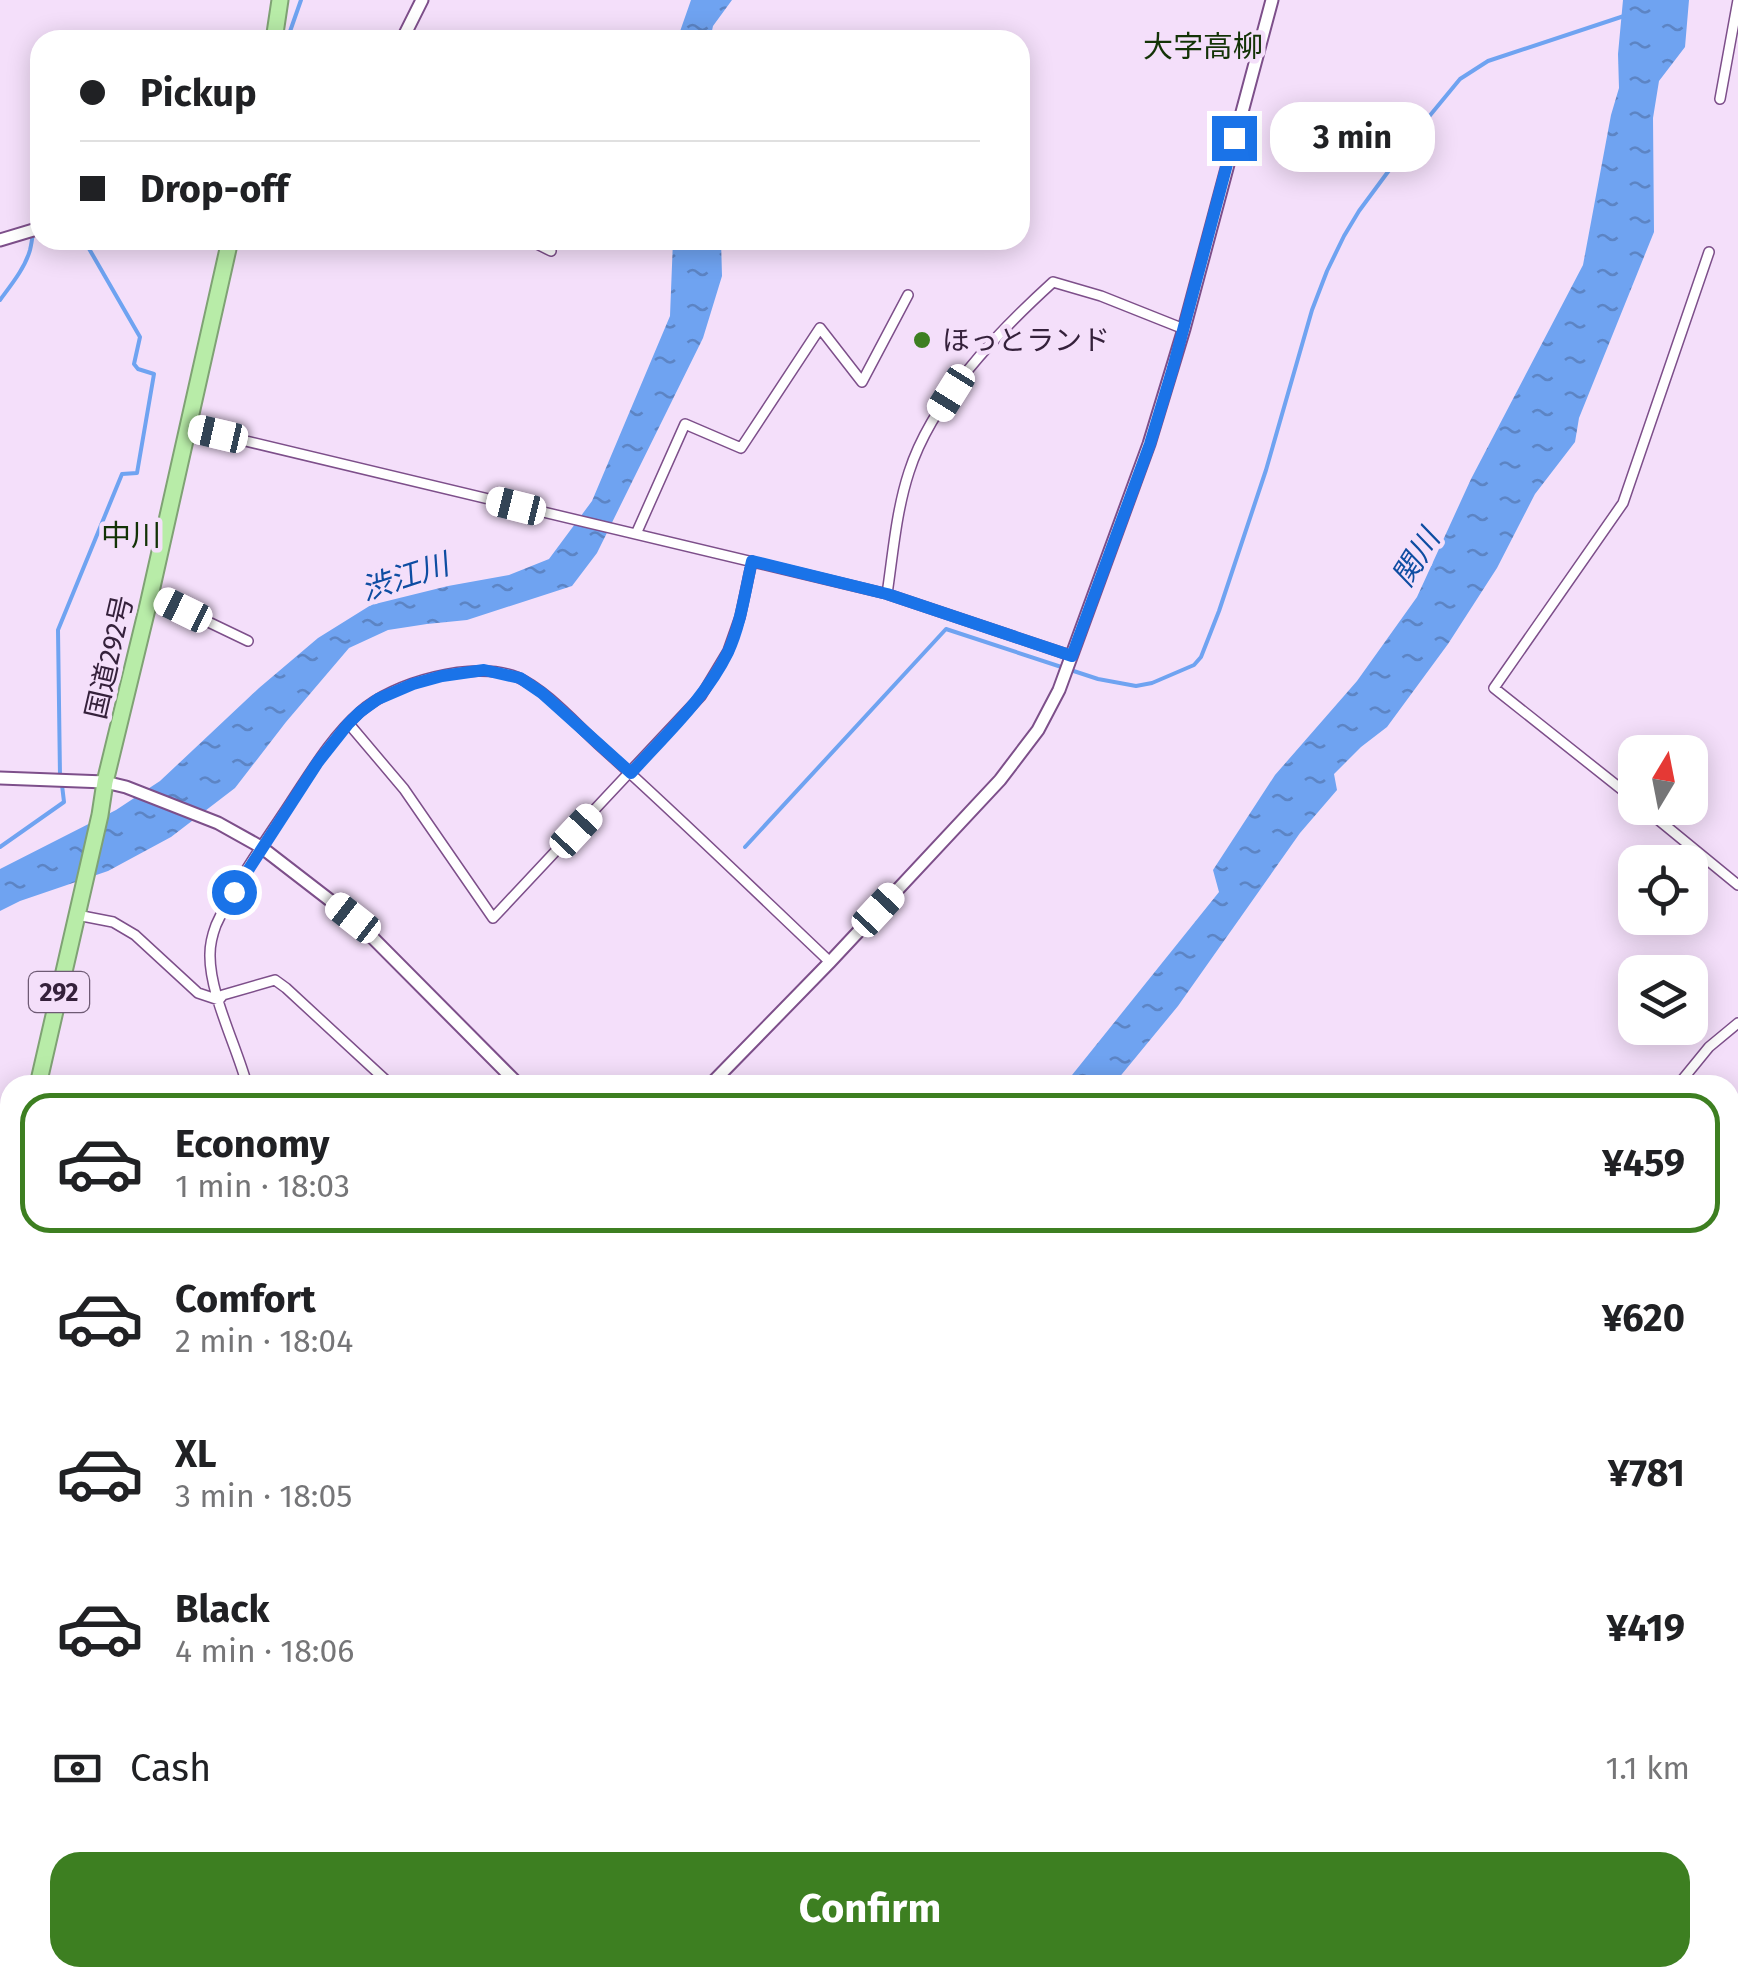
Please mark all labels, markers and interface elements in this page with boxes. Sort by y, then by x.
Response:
district label: 大字高柳 [1143,29,1263,65]
text: Pickup [140,70,257,116]
callout: 3 min [1269,103,1434,173]
route end [1212,116,1257,161]
text: 3 min [1313,118,1392,156]
text: Drop-off [140,166,288,212]
place label: ほっとランド [942,324,1110,357]
marker: ほっとランド [911,329,933,351]
car [922,360,980,426]
car [185,413,251,455]
car [483,484,549,528]
district label: 中川 [101,518,161,554]
water label: 関川 [1385,520,1449,593]
water label: 渋江川 [357,545,456,608]
car [149,583,217,637]
street label: 国道292号 [79,592,140,722]
north arrow [1618,735,1708,825]
map controls [1618,735,1708,1045]
car [545,799,607,863]
button: locate [1618,845,1708,935]
route start [212,870,257,915]
car [847,878,909,942]
car [320,888,386,948]
button: layers [1618,955,1708,1045]
road number: 292 [29,972,89,1012]
icon: car [55,1118,145,1208]
text: Economy [175,1121,330,1167]
text: ¥459 [1602,1140,1685,1186]
text: 1 min · 18:03 [175,1167,350,1205]
icon: car [55,1273,145,1363]
text: Comfort [175,1276,316,1322]
text: ¥620 [1602,1295,1685,1341]
text: 2 min · 18:04 [175,1322,353,1360]
icon: car [55,1428,145,1518]
text: XL [175,1431,217,1477]
text: ¥781 [1608,1450,1685,1496]
text: 3 min · 18:05 [175,1477,352,1515]
icon: car [55,1583,145,1673]
text: Black [175,1586,270,1632]
text: ¥419 [1607,1605,1685,1651]
text: 4 min · 18:06 [175,1632,354,1670]
icon: cash [50,1741,105,1796]
text: Cash [130,1745,211,1791]
text: 1.1 km [1606,1749,1690,1787]
button: Confirm [50,1852,1690,1967]

